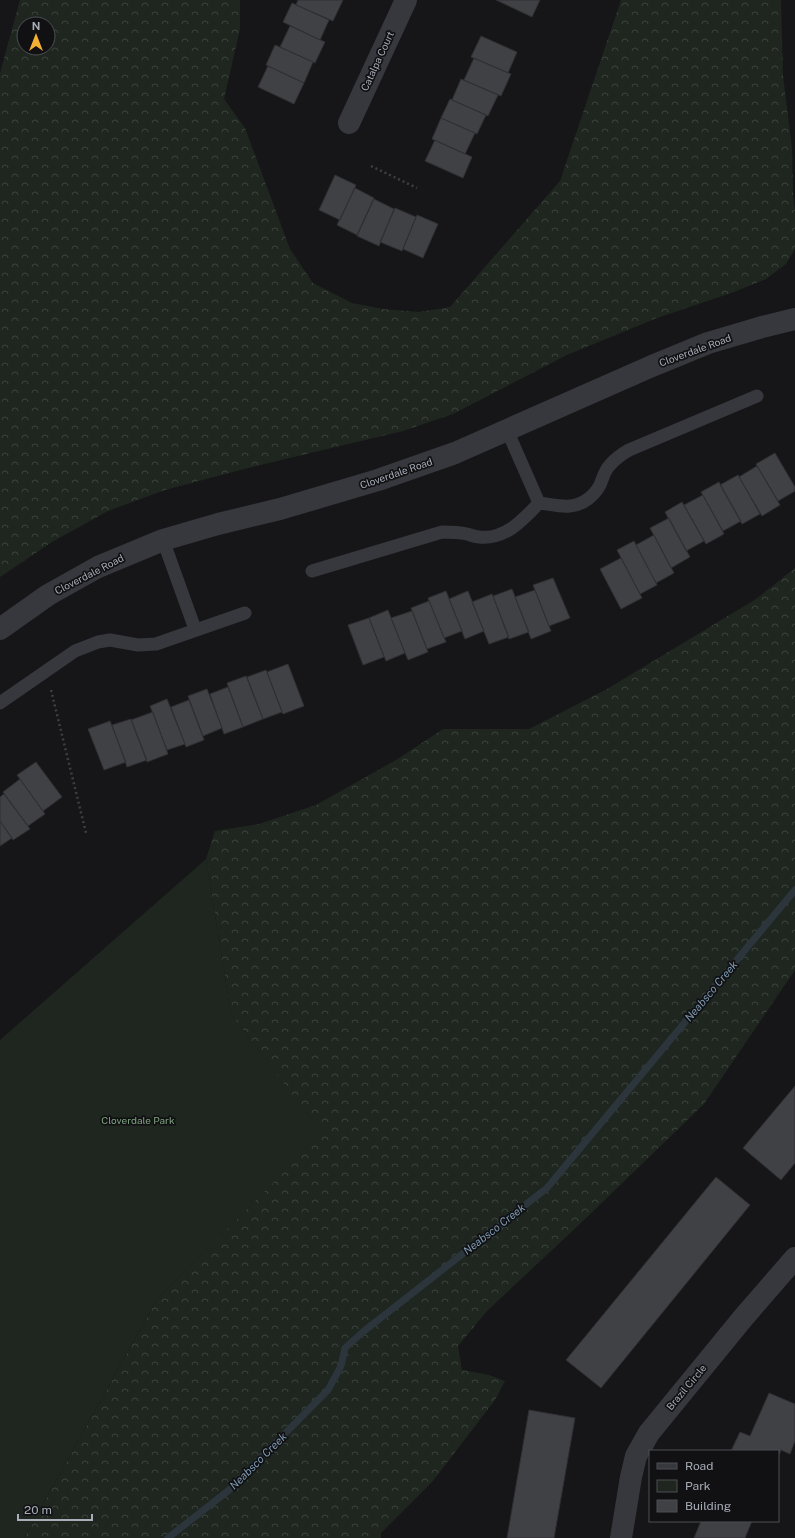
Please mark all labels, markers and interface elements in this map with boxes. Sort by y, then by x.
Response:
north arrow [16,16,56,56]
text: N [32,20,40,32]
street label: Catalpa Court [358,29,396,93]
street label: Cloverdale Road [657,331,733,369]
street label: Cloverdale Road [358,455,434,491]
street label: Cloverdale Road [53,551,125,597]
water label: Neabsco Creek [682,958,740,1024]
park label: Cloverdale Park [101,1114,175,1126]
water label: Neabsco Creek [461,1201,527,1257]
street label: Brazil Circle [663,1362,709,1412]
water label: Neabsco Creek [227,1430,289,1492]
legend [649,1450,779,1522]
text: Road [685,1459,713,1473]
text: Park [685,1479,711,1493]
scale bar [18,1496,92,1522]
text: Building [685,1499,731,1513]
text: 20 m [24,1503,52,1517]

